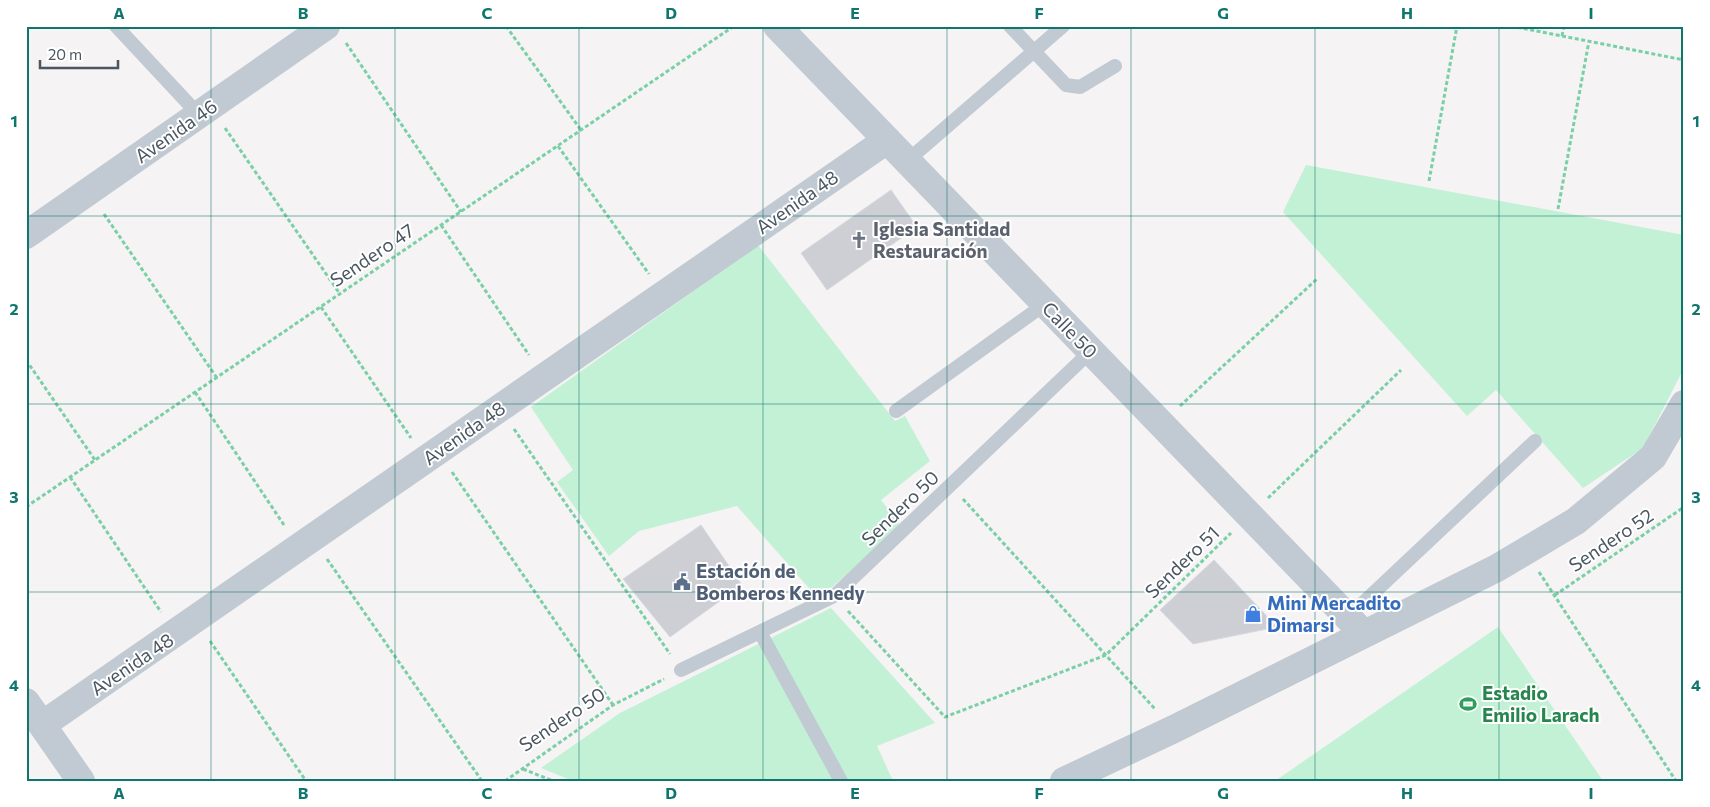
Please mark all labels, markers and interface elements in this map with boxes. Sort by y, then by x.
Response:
text: A [113,3,125,22]
text: B [298,3,309,22]
text: C [482,3,493,22]
text: D [665,3,677,22]
text: E [850,3,860,22]
text: F [1034,3,1044,22]
text: G [1217,3,1229,22]
text: H [1401,3,1413,22]
text: I [1588,3,1594,22]
scale bar [40,38,118,70]
text: 20 m [48,45,82,63]
street label: Avenida 46 [130,94,221,167]
text: 1 [10,111,18,130]
text: 1 [1692,111,1700,130]
street label: Avenida 48 [751,165,842,238]
place label: Iglesia Santidad Restauración [873,217,1010,262]
street label: Sendero 47 [325,218,418,291]
church icon: Iglesia Santidad Restauración [849,230,869,250]
street label: Calle 50 [1038,297,1103,363]
text: 2 [9,299,19,318]
text: 2 [1691,299,1701,318]
street label: Avenida 48 [418,396,509,469]
street label: Sendero 50 [856,465,943,550]
text: 3 [9,487,19,506]
text: 3 [1691,487,1701,506]
street label: Sendero 52 [1564,503,1657,576]
street label: Sendero 51 [1140,521,1224,603]
place label: Estación de Bomberos Kennedy [696,559,866,604]
public building icon: Estación de Bomberos Kennedy [672,572,692,592]
place label: Mini Mercadito Dimarsi [1267,591,1401,636]
shop icon: Mini Mercadito Dimarsi [1243,604,1263,624]
street label: Avenida 48 [86,627,178,700]
text: 4 [9,675,19,694]
text: 4 [1691,675,1701,694]
street label: Sendero 50 [514,681,609,756]
place label: Estadio Emilio Larach [1482,681,1600,726]
sports icon: Estadio Emilio Larach [1458,694,1478,714]
text: A [113,783,125,802]
text: B [298,783,309,802]
text: C [482,783,493,802]
text: D [665,783,677,802]
text: E [850,783,860,802]
text: F [1034,783,1044,802]
text: G [1217,783,1229,802]
text: H [1401,783,1413,802]
text: I [1588,783,1594,802]

